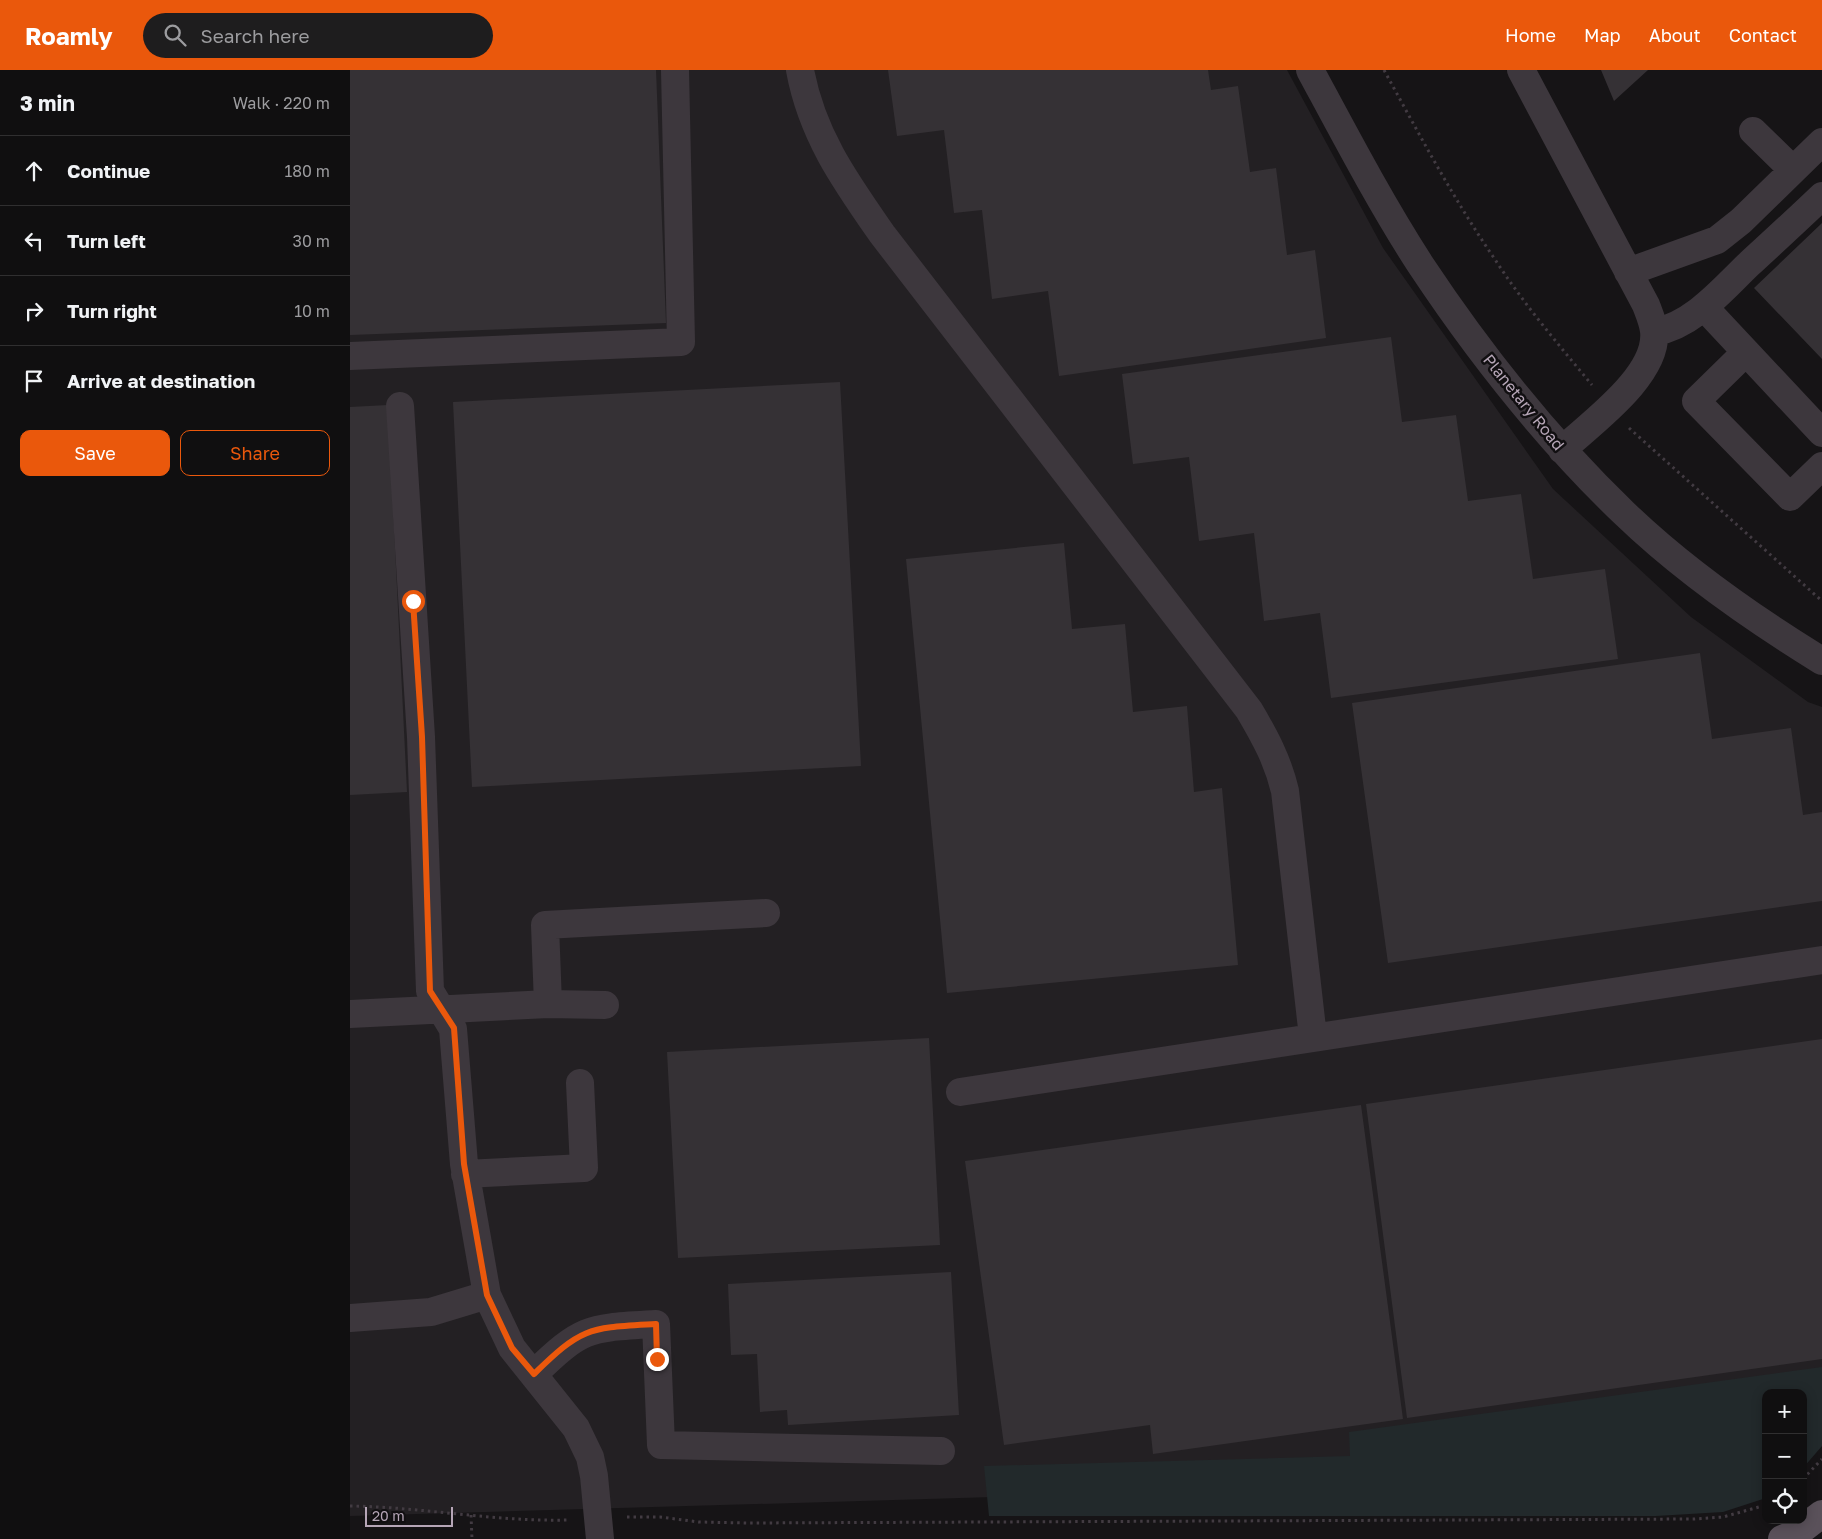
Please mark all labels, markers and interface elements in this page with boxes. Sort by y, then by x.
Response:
search box [143,13,493,58]
text: Roamly [25,21,113,50]
icon: search [161,21,189,49]
text: Search here [201,24,309,47]
text: Home [1505,24,1556,46]
text: Map [1584,24,1621,46]
text: About [1649,24,1701,46]
text: Contact [1729,24,1797,46]
text: 3 min [20,90,75,116]
text: Walk · 220 m [233,93,330,113]
icon: ahead [20,157,48,185]
text: Continue [67,159,150,182]
text: 180 m [284,161,330,181]
icon: left [20,227,48,255]
text: Turn left [67,229,146,252]
text: 30 m [293,231,330,251]
icon: right [20,297,48,325]
text: Turn right [67,299,157,322]
text: 10 m [294,301,330,321]
street label: Planetary Road [1479,350,1569,454]
icon: arrive [20,367,48,395]
text: Arrive at destination [67,369,255,392]
button: Save [20,430,170,476]
button: Share [180,430,330,476]
route start [402,590,425,613]
route end [646,1348,669,1371]
map controls [1762,1389,1807,1524]
button: + [1762,1389,1807,1434]
button: − [1762,1434,1807,1479]
button: locate [1762,1479,1807,1524]
scale bar [365,1504,452,1527]
text: 20 m [372,1507,405,1524]

